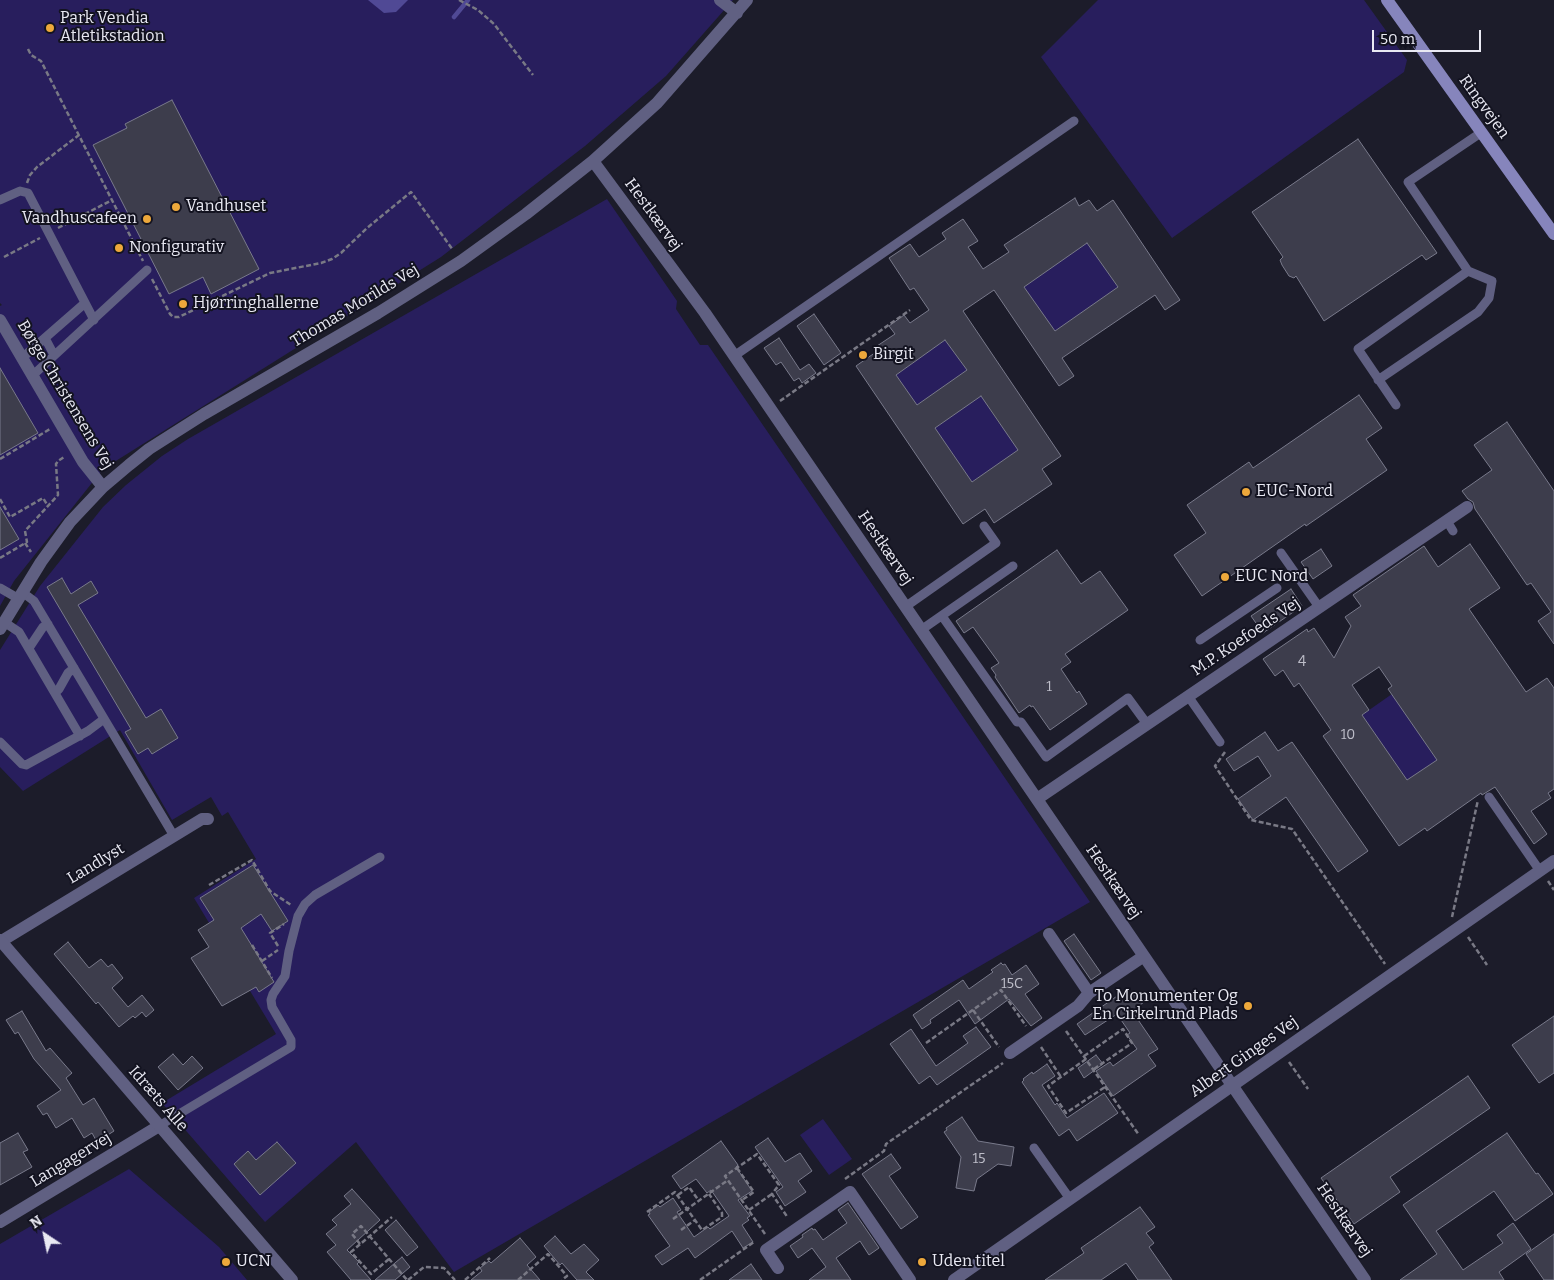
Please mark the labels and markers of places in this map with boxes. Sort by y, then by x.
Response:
place label: Park Vendia Atletikstadion [60,9,165,47]
marker: Park Vendia Atletikstadion [44,22,56,34]
place label: Vandhuset [186,197,266,217]
marker: Vandhuset [170,201,182,213]
place label: Vandhuscafeen [22,209,137,229]
marker: Vandhuscafeen [141,213,153,225]
place label: Nonfigurativ [129,238,224,258]
marker: Nonfigurativ [113,242,125,254]
place label: Hjørringhallerne [193,294,319,314]
marker: Hjørringhallerne [177,298,189,310]
place label: Birgit [873,345,914,365]
marker: Birgit [857,349,869,361]
place label: EUC-Nord [1256,482,1333,502]
marker: EUC-Nord [1240,486,1252,498]
place label: EUC Nord [1235,567,1308,587]
marker: EUC Nord [1219,571,1231,583]
place label: To Monumenter Og En Cirkelrund Plads [1092,987,1238,1025]
marker: To Monumenter Og En Cirkelrund Plads [1242,1000,1254,1012]
place label: UCN [236,1252,271,1272]
place label: Uden titel [932,1252,1005,1272]
marker: UCN [220,1256,232,1268]
marker: Uden titel [916,1256,928,1268]

